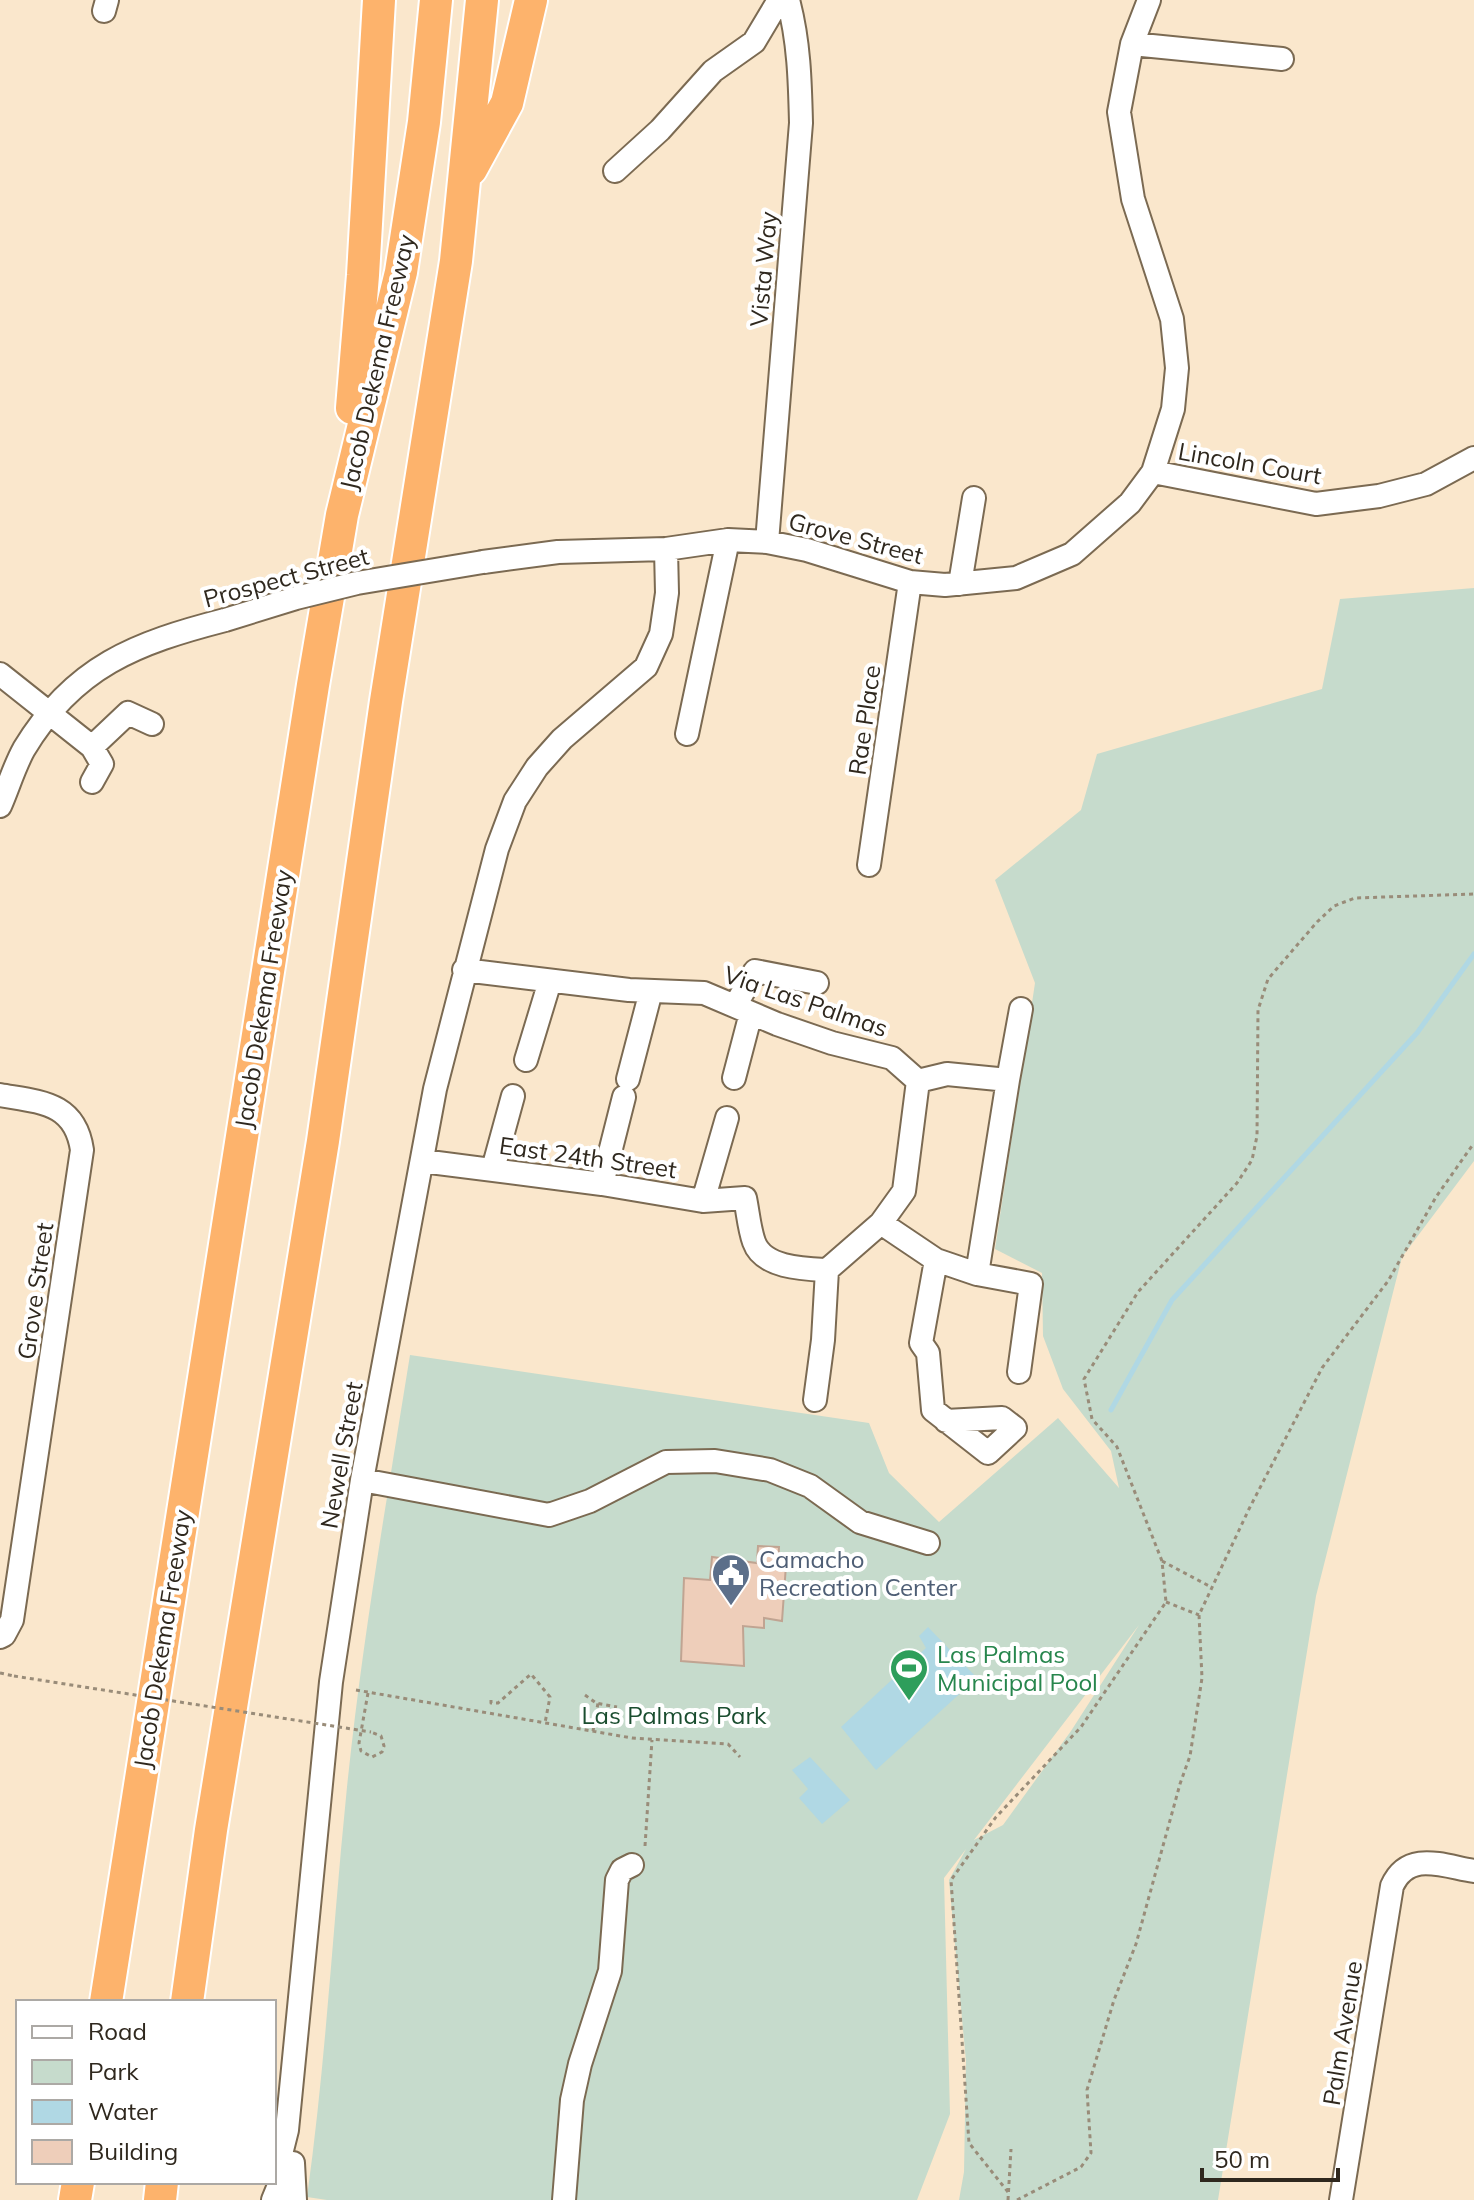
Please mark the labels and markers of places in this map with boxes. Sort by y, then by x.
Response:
place label: Camacho Recreation Center [759,1544,957,1602]
public building icon: Camacho Recreation Center [710,1552,752,1607]
place label: Las Palmas Municipal Pool [937,1639,1098,1697]
sports icon: Las Palmas Municipal Pool [888,1647,930,1702]

